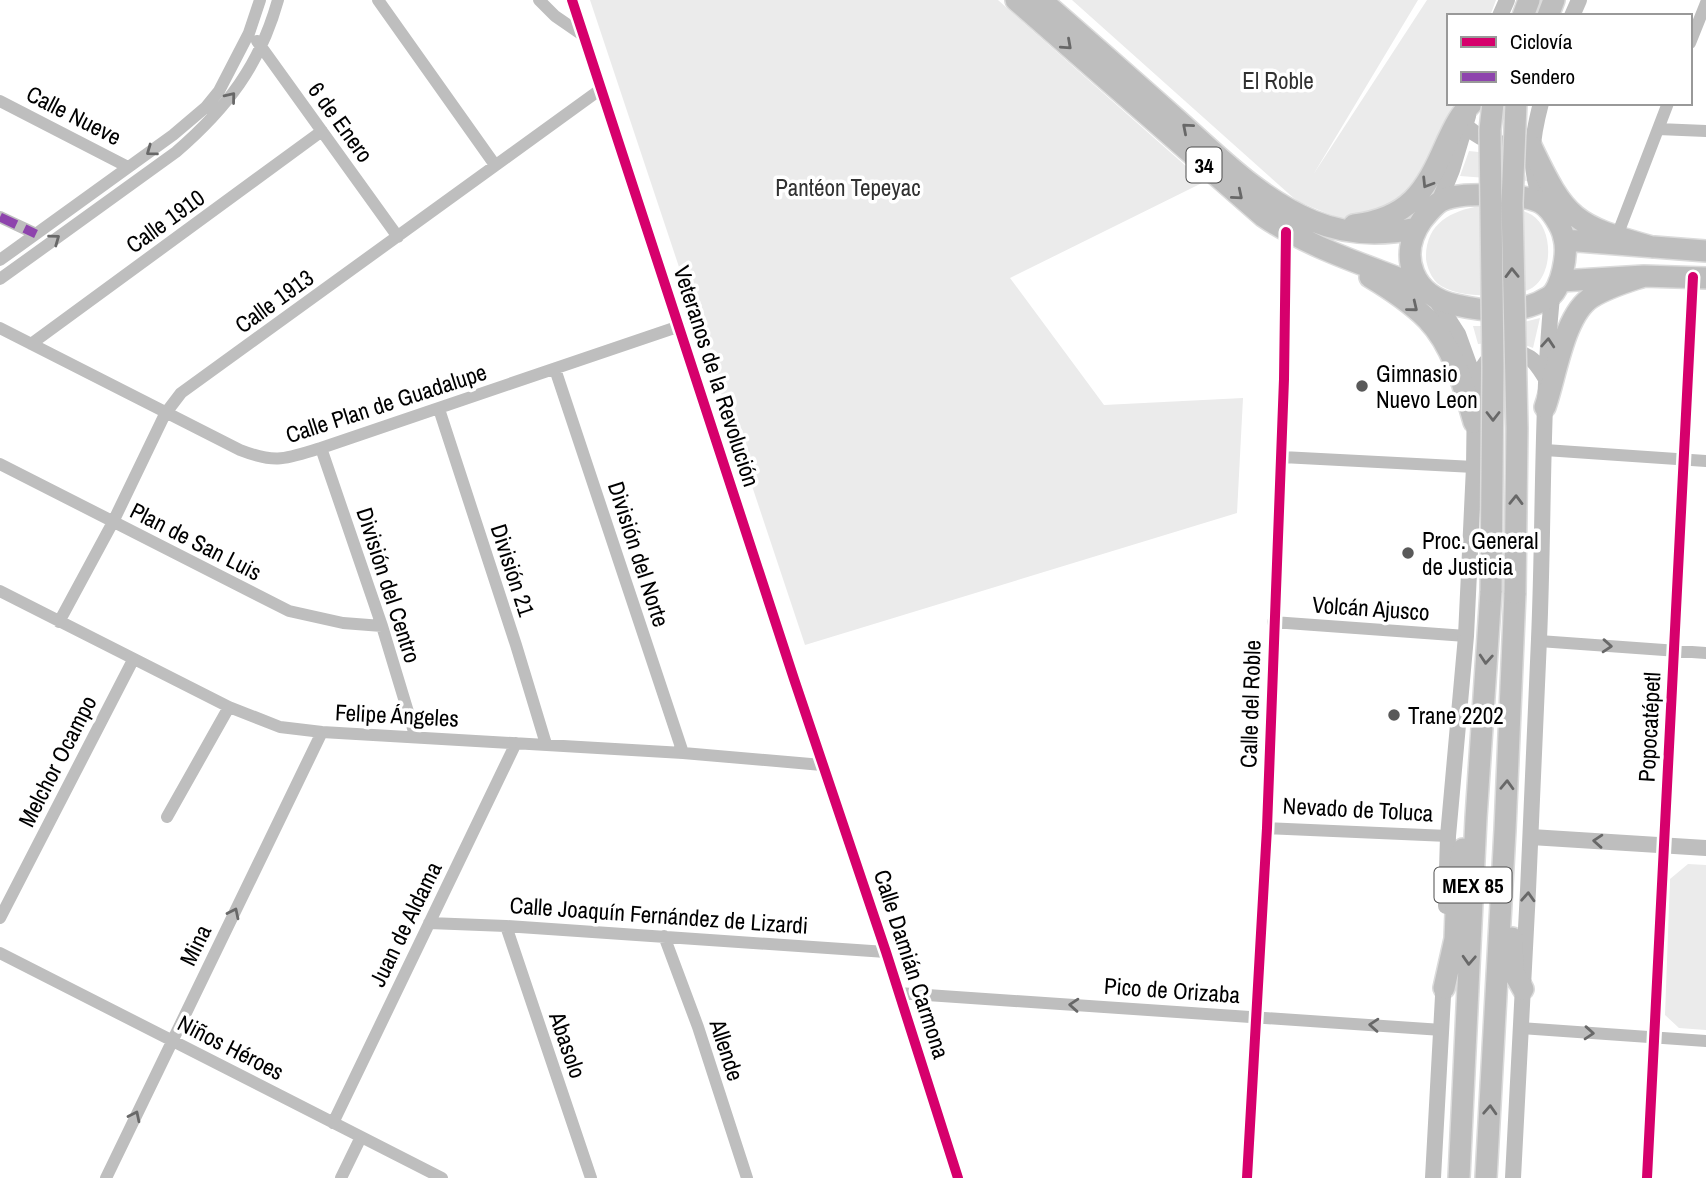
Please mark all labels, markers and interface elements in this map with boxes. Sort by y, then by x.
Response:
legend [1447,14,1692,105]
text: Ciclovía [1510,27,1573,56]
one-way arrow [1059,37,1072,49]
text: Sendero [1510,62,1575,91]
park label: El Roble [1242,65,1314,96]
street label: 6 de Enero [301,76,381,168]
street label: Calle Nueve [21,78,127,152]
one-way arrow [223,92,236,104]
one-way arrow [1182,124,1195,136]
one-way arrow [146,143,159,155]
road number: 34 [1186,148,1222,182]
park label: Pantéon Tepeyac [775,172,921,203]
one-way arrow [1422,176,1435,189]
street label: Calle 1910 [119,182,211,260]
one-way arrow [1230,187,1243,199]
one-way arrow [47,235,60,248]
street label: Calle 1913 [228,262,320,340]
street label: Veteranos de la Revolución [667,262,767,490]
one-way arrow [1505,267,1520,278]
one-way arrow [1405,299,1417,312]
one-way arrow [1540,338,1555,349]
street label: Calle Plan de Guadalupe [281,356,491,450]
place label: Gimnasio Nuevo Leon [1376,358,1478,415]
marker: Gimnasio Nuevo Leon [1354,378,1370,394]
one-way arrow [1485,412,1501,422]
street label: División del Norte [601,477,677,631]
one-way arrow [1508,494,1524,505]
street label: Plan de San Luis [125,495,267,587]
street label: División del Centro [349,503,429,667]
street label: División 21 [484,520,543,621]
place label: Proc. General de Justicia [1422,525,1538,582]
marker: Proc. General de Justicia [1400,545,1416,561]
street label: Volcán Ajusco [1311,588,1431,628]
one-way arrow [1601,638,1612,653]
street label: Calle del Roble [1232,640,1268,768]
one-way arrow [1479,654,1494,665]
street label: Popocatépetl [1631,671,1667,783]
street label: Melchor Ocampo [11,690,103,832]
street label: Felipe Ángeles [334,696,460,734]
place label: Trane 2202 [1408,700,1504,731]
marker: Trane 2202 [1386,707,1402,723]
one-way arrow [1499,779,1514,790]
street label: Nevado de Toluca [1282,790,1435,828]
one-way arrow [1592,834,1603,849]
street label: Juan de Aldama [361,856,449,992]
street label: Calle Damián Carmona [867,866,957,1063]
road number: MEX 85 [1434,868,1512,903]
street label: Calle Joaquín Fernández de Lizardi [509,889,809,941]
one-way arrow [1520,891,1535,902]
one-way arrow [226,908,240,920]
street label: Mina [172,919,218,971]
one-way arrow [1462,955,1477,966]
street label: Pico de Orizaba [1103,970,1242,1010]
one-way arrow [1068,998,1079,1013]
street label: Niños Héroes [173,1007,289,1087]
street label: Abasolo [542,1007,594,1082]
street label: Allende [702,1014,751,1085]
one-way arrow [1368,1018,1379,1033]
one-way arrow [1584,1026,1595,1041]
one-way arrow [1482,1104,1497,1115]
one-way arrow [127,1111,141,1123]

